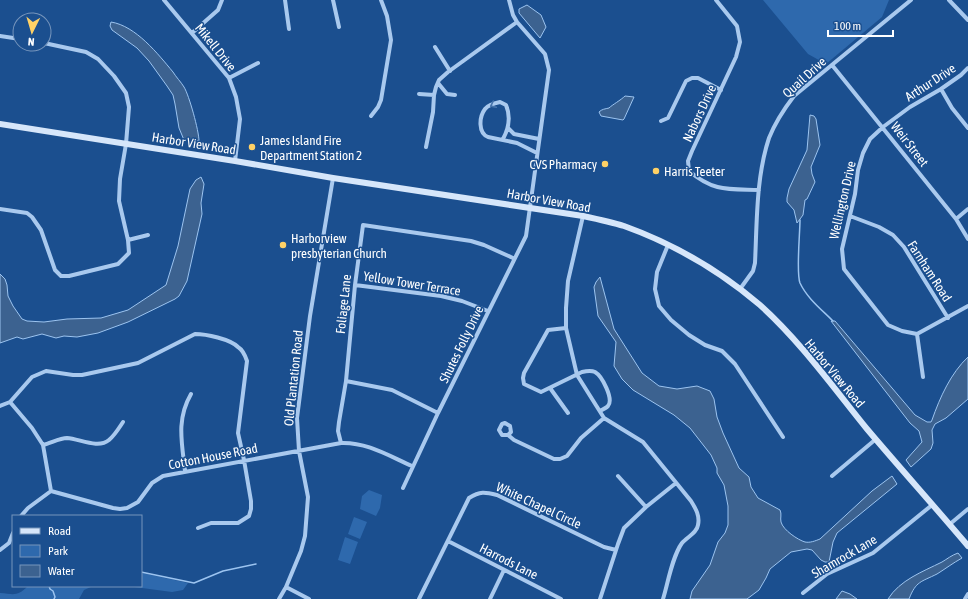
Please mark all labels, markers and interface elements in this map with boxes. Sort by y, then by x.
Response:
north arrow [12,12,52,52]
scale bar [828,12,893,38]
text: 100 m [834,19,861,33]
street label: Mikell Drive [192,20,239,74]
text: N [27,36,35,48]
street label: Quail Drive [779,54,829,101]
street label: Arthur Drive [902,60,958,104]
street label: Nabors Drive [680,82,719,144]
one-way arrow [490,100,497,108]
street label: Weir Street [888,119,932,170]
street label: Harbor View Road [151,129,237,158]
place label: James Island Fire Department Station 2 [260,133,362,163]
marker: James Island Fire Department Station 2 [247,142,257,152]
place label: CVS Pharmacy [529,157,598,172]
marker: CVS Pharmacy [600,159,610,169]
street label: Wellington Drive [826,159,859,241]
place label: Harris Teeter [664,164,725,179]
marker: Harris Teeter [651,166,661,176]
street label: Harbor View Road [506,186,592,215]
place label: Harborview presbyterian Church [291,231,387,261]
street label: Farnham Road [904,238,955,304]
marker: Harborview presbyterian Church [278,240,288,250]
street label: Yellow Tower Terrace [362,268,462,299]
street label: Foliage Lane [333,273,354,335]
street label: Shutes Folly Drive [436,303,487,385]
street label: Old Plantation Road [281,329,306,427]
street label: Harbor View Road [802,336,868,411]
street label: Cotton House Road [167,440,259,472]
street label: White Chapel Circle [494,479,584,532]
legend [12,515,142,587]
text: Road [48,524,71,538]
street label: Shamrock Lane [809,532,880,581]
street label: Harrods Lane [477,540,540,583]
text: Park [48,544,69,558]
text: Water [48,564,75,578]

